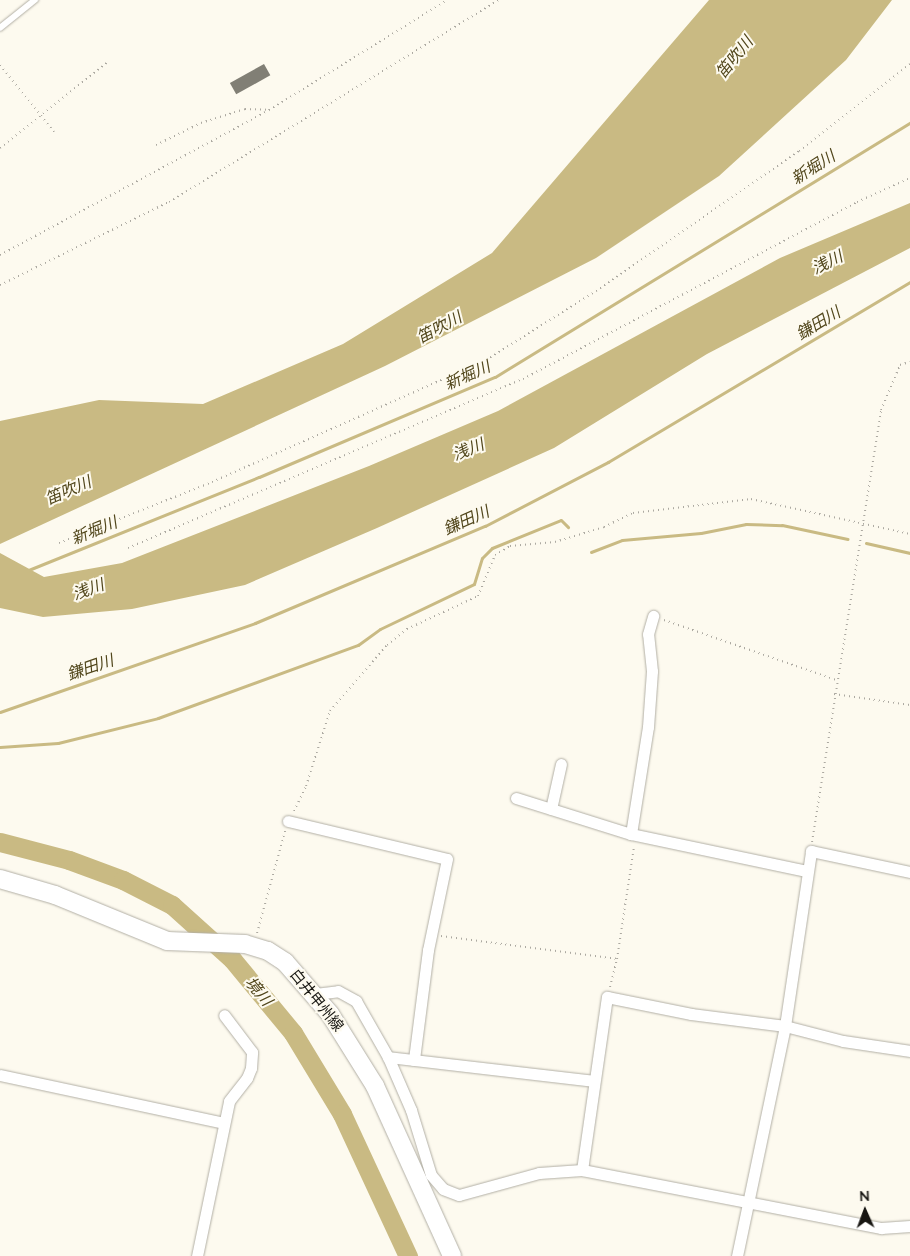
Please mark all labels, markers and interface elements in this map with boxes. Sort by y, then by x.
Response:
water label: 笛吹川 [711,32,757,82]
water label: 新堀川 [788,146,838,188]
water label: 浅川 [808,246,846,278]
water label: 鎌田川 [792,302,844,344]
water label: 笛吹川 [413,307,465,347]
water label: 新堀川 [441,356,493,394]
water label: 浅川 [450,434,486,464]
water label: 笛吹川 [42,472,94,508]
water label: 鎌田川 [440,501,492,539]
water label: 新堀川 [68,512,120,548]
water label: 浅川 [70,575,106,603]
water label: 鎌田川 [64,650,116,684]
street label: 白井甲州線 [286,965,348,1035]
water label: 境川 [241,973,277,1009]
north arrow [840,1186,890,1236]
text: N [859,1187,870,1205]

